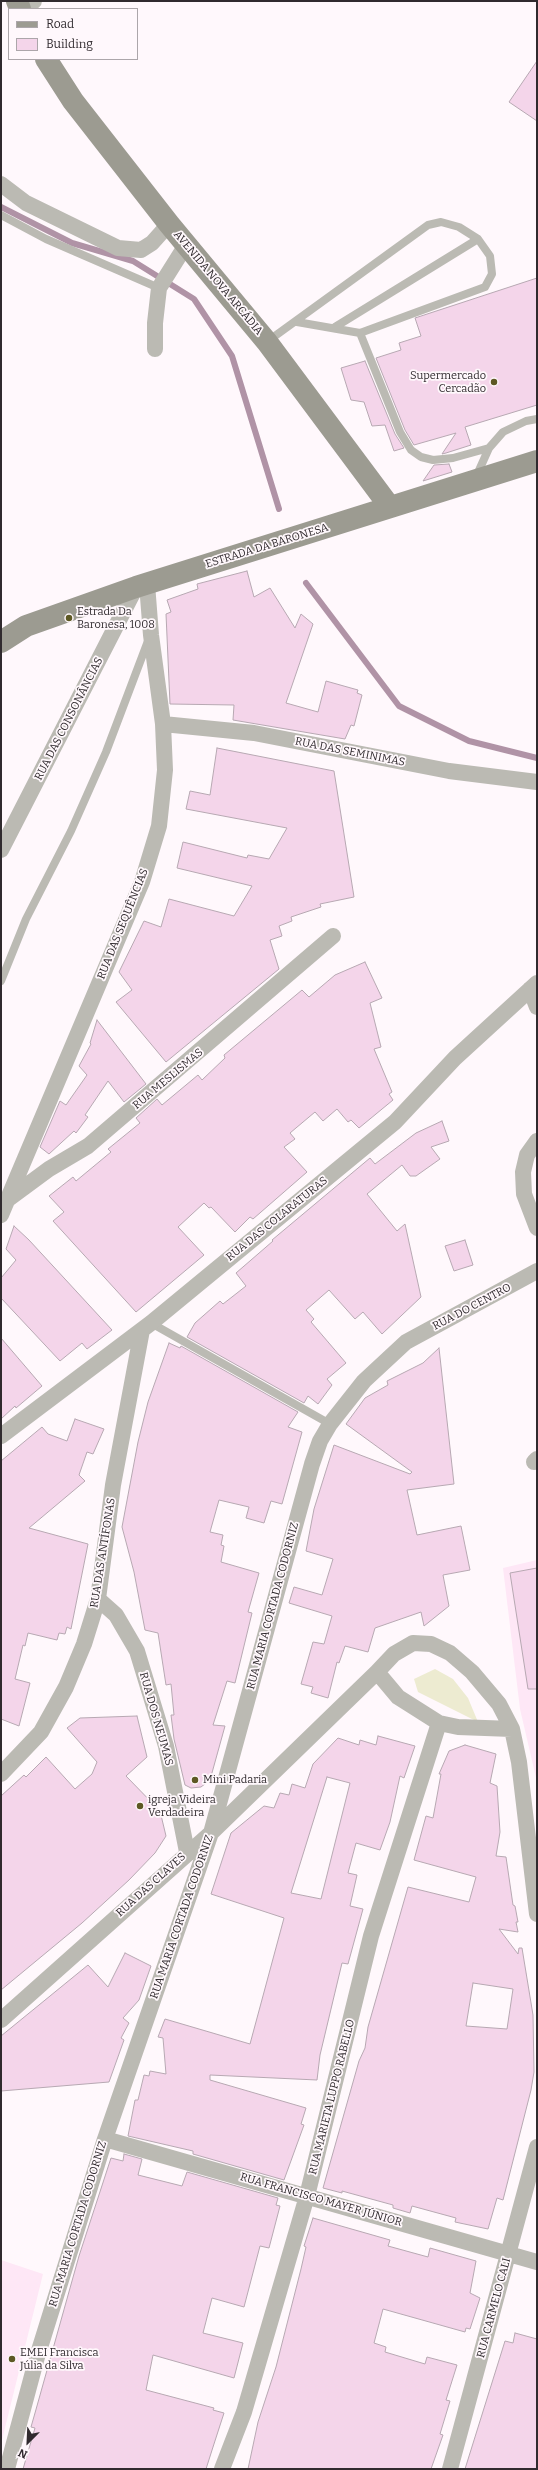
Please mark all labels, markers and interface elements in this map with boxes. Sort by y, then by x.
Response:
legend [8,8,138,60]
text: Road [46,17,74,31]
text: Building [46,37,93,51]
street label: AVENIDA NOVA ARCÁDIA [170,228,266,338]
place label: Supermercado Cercadão [410,369,486,395]
marker: Supermercado Cercadão [489,377,499,387]
street label: ESTRADA DA BARONESA [204,521,330,571]
place label: Estrada Da Baronesa, 1008 [77,605,155,631]
marker: Estrada Da Baronesa, 1008 [64,613,74,623]
street label: RUA DAS CONSONÂNCIAS [32,655,106,783]
street label: RUA DAS SEMINIMAS [294,735,406,769]
street label: RUA DAS SEQUÊNCIAS [95,867,151,981]
street label: RUA MESLISMAS [130,1046,206,1112]
street label: RUA DAS COLARATURAS [224,1174,330,1264]
street label: RUA DO CENTRO [431,1281,513,1333]
street label: RUA DAS ANTÍFONAS [88,1497,118,1609]
street label: RUA MARIA CORTADA CODORNIZ [244,1521,302,1691]
street label: RUA DOS NEUMAS [136,1671,176,1767]
place label: Mini Padaria [203,1773,267,1787]
marker: Mini Padaria [190,1775,200,1785]
place label: igreja Videira Verdadeira [148,1793,216,1819]
marker: igreja Videira Verdadeira [135,1801,145,1811]
street label: RUA MARIA CORTADA CODORNIZ [148,1833,216,2001]
street label: RUA DAS CLAVES [113,1850,189,1920]
street label: RUA MARIETA LUPPO RABELLO [306,2018,358,2176]
street label: RUA MARIA CORTADA CODORNIZ [46,2140,110,2308]
street label: RUA FRANCISCO MAYER JÚNIOR [239,2171,403,2229]
street label: RUA CARMELO CALI [474,2257,514,2359]
place label: EMEI Francisca Júlia da Silva [20,2346,99,2372]
marker: EMEI Francisca Júlia da Silva [7,2354,17,2364]
north arrow [8,2422,48,2462]
text: N [16,2446,29,2461]

